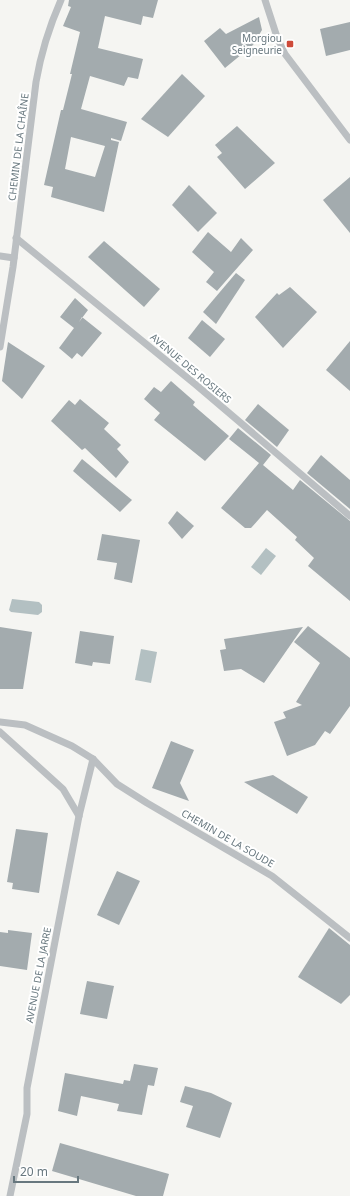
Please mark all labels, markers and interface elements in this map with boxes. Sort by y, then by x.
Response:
place label: Morgiou Seigneurie [232,31,282,57]
marker: Morgiou Seigneurie [285,39,295,49]
street label: CHEMIN DE LA CHAÎNE [4,92,32,202]
street label: AVENUE DES ROSIERS [148,330,235,406]
street label: CHEMIN DE LA SOUDE [179,806,277,870]
street label: AVENUE DE LA JARRE [22,926,54,1024]
scale bar [14,1158,78,1184]
text: 20 m [20,1163,48,1180]

